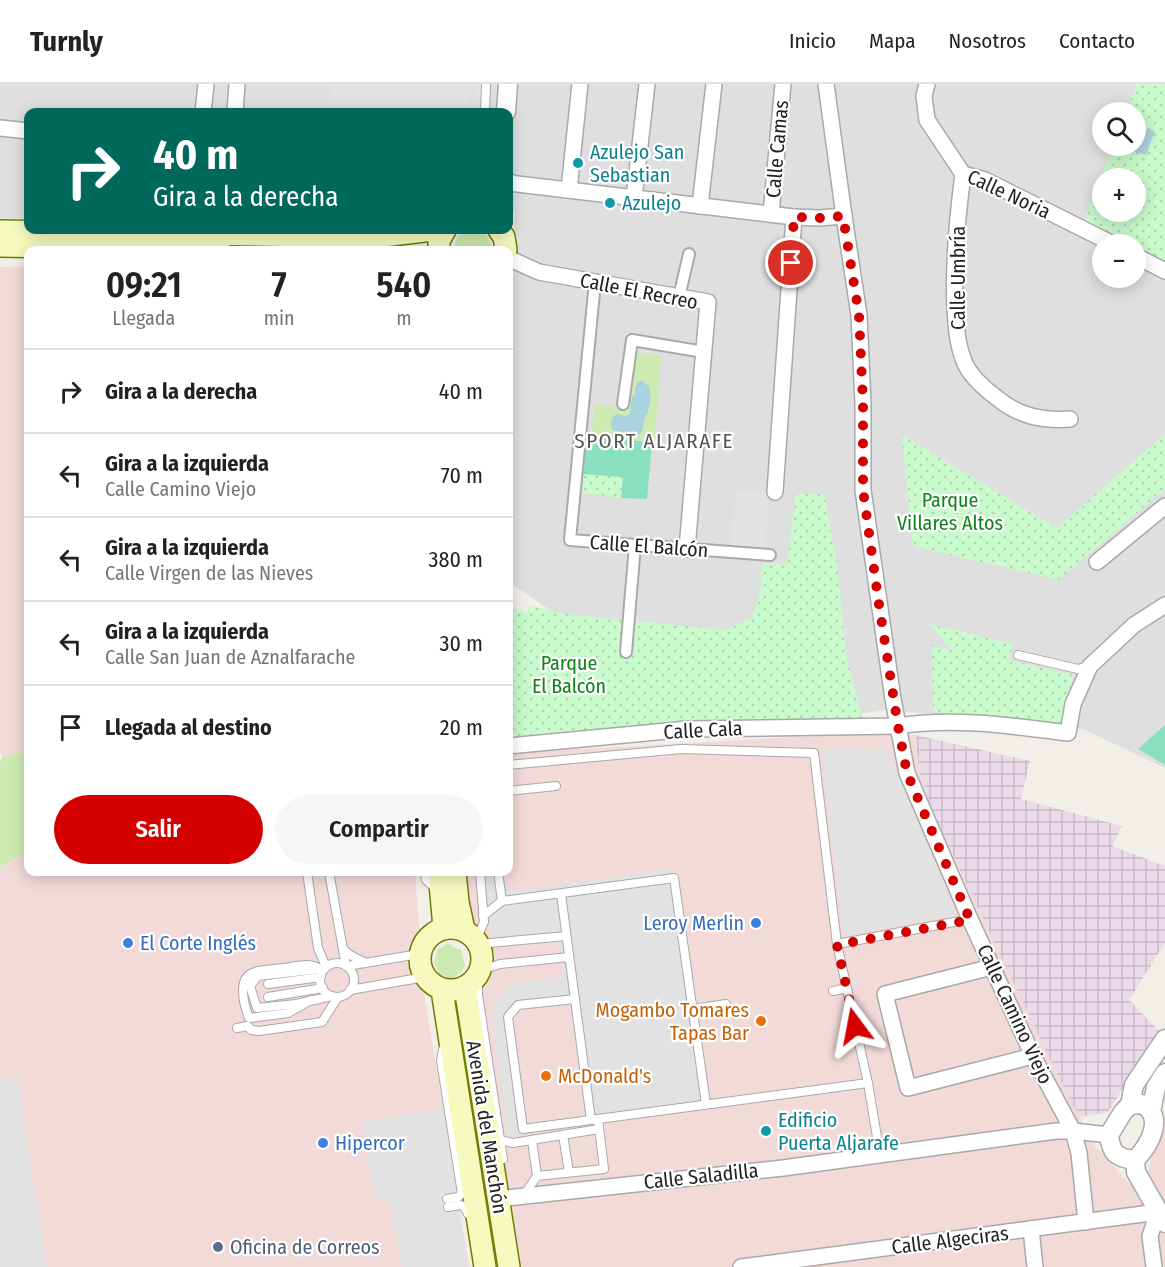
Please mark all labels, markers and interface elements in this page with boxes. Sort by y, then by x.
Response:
text: Turnly [30,25,103,58]
text: Inicio [789,28,836,54]
text: Mapa [869,28,916,54]
text: Nosotros [949,28,1026,54]
text: Contacto [1059,28,1135,54]
street label: Calle Camas [761,99,793,199]
map controls [1092,102,1146,288]
button: search [1092,102,1146,156]
text: 40 m [153,130,238,180]
icon: right [54,132,132,210]
place label: Azulejo San Sebastian [590,140,684,187]
marker: Azulejo San Sebastian [571,156,585,170]
street label: Calle Noria [964,164,1054,224]
button: + [1092,168,1146,222]
text: Gira a la derecha [153,181,338,213]
place label: Azulejo [622,191,681,215]
marker: Azulejo [603,196,617,210]
street label: Calle Umbría [946,226,970,330]
button: − [1092,234,1146,288]
pin [765,237,816,288]
icon: arrive [774,246,807,279]
text: 09:21 [106,263,182,307]
text: 7 [272,263,287,307]
text: 540 [376,263,431,307]
street label: Calle El Recreo [578,268,700,314]
text: Llegada [112,306,175,330]
text: min [264,306,295,330]
text: m [396,306,412,330]
icon: right [54,375,87,408]
text: Gira a la derecha [105,378,257,405]
text: 40 m [439,378,483,405]
district label: SPORT ALJARAFE [574,428,734,454]
text: Gira a la izquierda [105,450,269,477]
icon: left [54,459,87,492]
text: 70 m [441,462,483,489]
text: Calle Camino Viejo [105,477,256,501]
park label: Parque Villares Altos [897,488,1003,535]
street label: Calle El Balcón [589,530,709,562]
text: Gira a la izquierda [105,534,269,561]
icon: left [54,543,87,576]
text: 380 m [429,546,483,573]
text: Calle Virgen de las Nieves [105,561,313,585]
text: Gira a la izquierda [105,618,269,645]
icon: left [54,627,87,660]
text: 30 m [440,630,483,657]
text: Calle San Juan de Aznalfarache [105,645,355,669]
park label: Parque El Balcón [532,651,606,698]
icon: arrive [54,711,87,744]
text: Llegada al destino [105,714,272,741]
text: 20 m [440,714,483,741]
street label: Calle Cala [663,716,743,744]
button: Salir [54,795,263,864]
button: Compartir [275,795,483,864]
place label: Leroy Merlin [643,911,744,935]
marker: Leroy Merlin [749,916,763,930]
place label: El Corte Inglés [140,931,256,955]
marker: El Corte Inglés [121,936,135,950]
street label: Calle Camino Viejo [972,940,1058,1088]
position arrow [823,994,887,1058]
place label: Mogambo Tomares Tapas Bar [596,998,749,1045]
marker: Mogambo Tomares Tapas Bar [754,1014,768,1028]
street label: Avenida del Manchón [461,1039,513,1215]
place label: McDonald's [558,1064,651,1088]
marker: McDonald's [539,1069,553,1083]
place label: Edificio Puerta Aljarafe [778,1108,899,1155]
marker: Edificio Puerta Aljarafe [759,1124,773,1138]
place label: Hipercor [335,1131,405,1155]
marker: Hipercor [316,1136,330,1150]
street label: Calle Saladilla [642,1158,760,1194]
street label: Calle Algeciras [890,1221,1010,1259]
place label: Oficina de Correos [230,1235,380,1259]
marker: Oficina de Correos [211,1240,225,1254]

